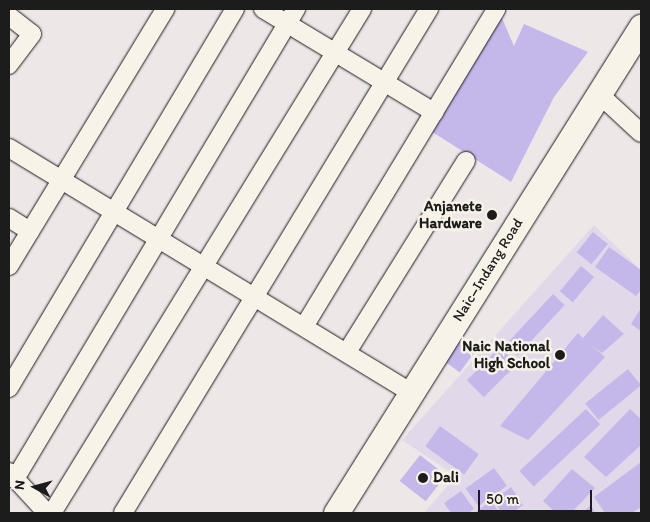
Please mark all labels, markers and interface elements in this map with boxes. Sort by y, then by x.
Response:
place label: Anjanete Hardware [419,197,482,232]
marker: Anjanete Hardware [486,209,498,221]
street label: Naic–Indang Road [449,215,527,325]
place label: Naic National High School [463,337,550,372]
marker: Naic National High School [554,349,566,361]
north arrow [10,462,60,512]
place label: Dali [433,469,459,487]
marker: Dali [417,472,429,484]
text: N [11,479,29,491]
scale bar [480,480,594,512]
text: 50 m [486,490,519,508]

